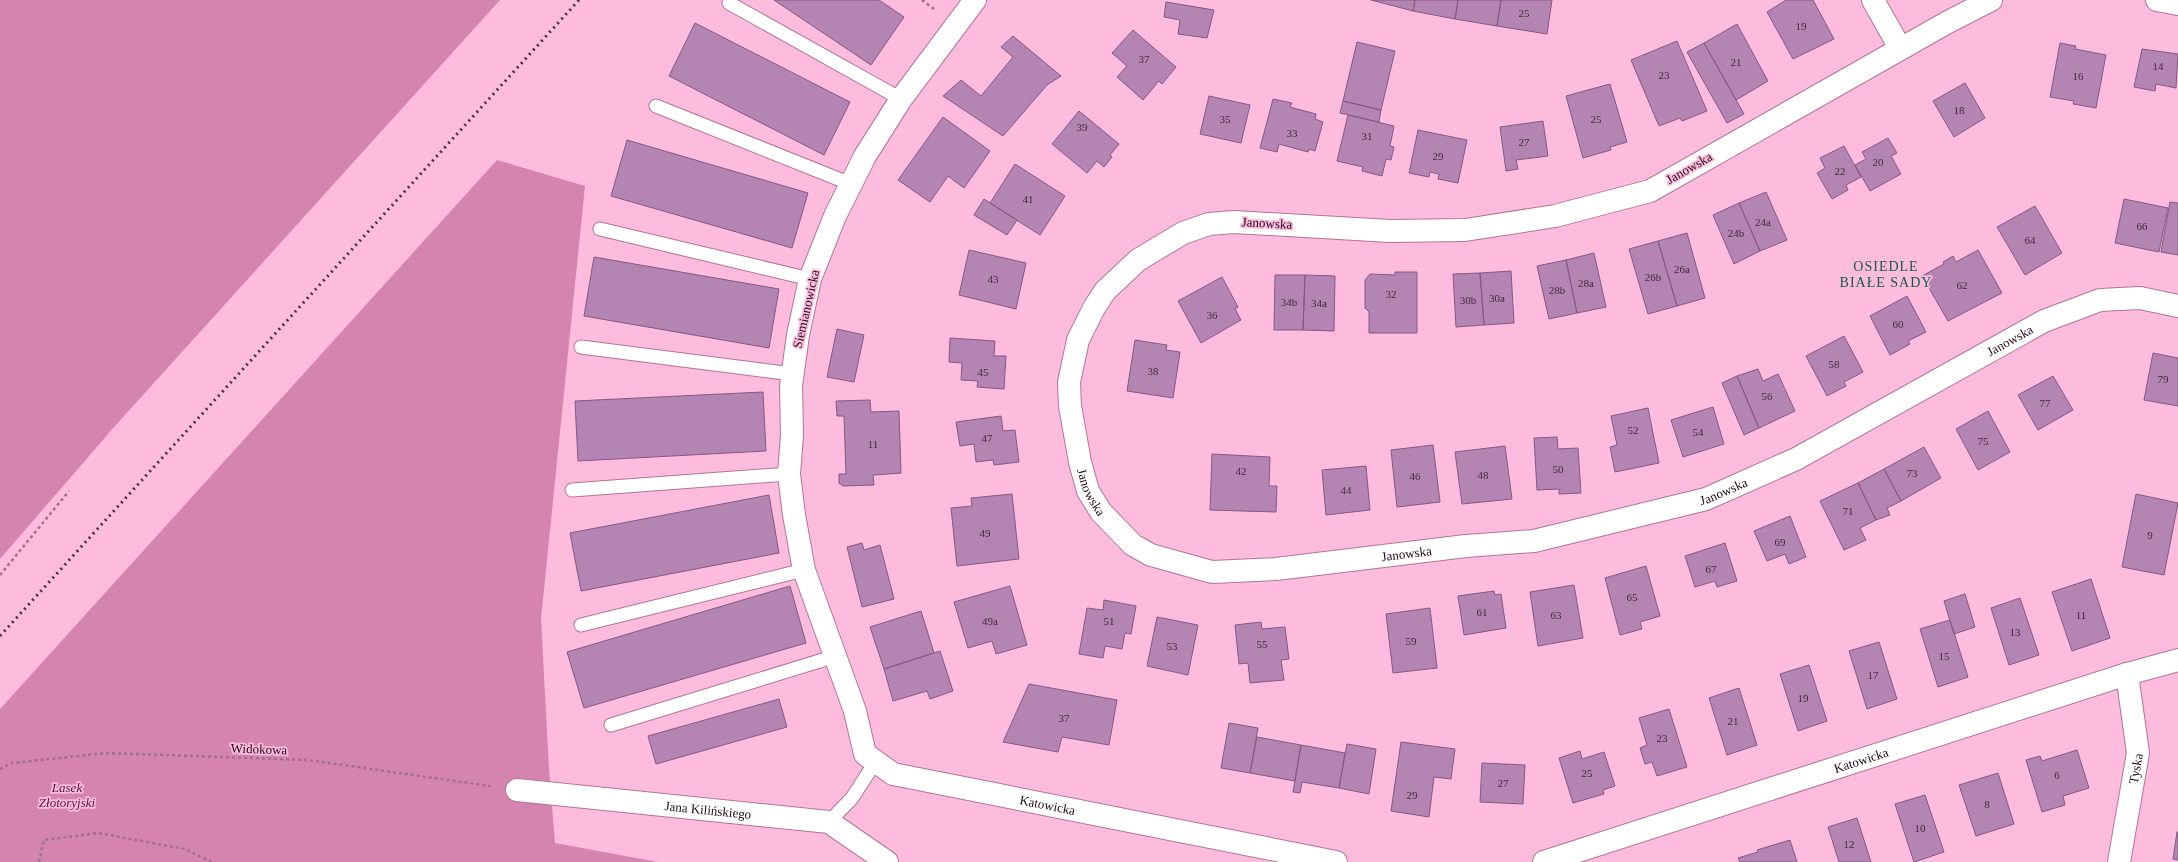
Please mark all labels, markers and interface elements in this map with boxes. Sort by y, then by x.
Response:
house number: 25 [1519,7,1530,19]
house number: 19 [1796,20,1807,32]
house number: 37 [1139,53,1150,65]
house number: 21 [1731,56,1742,68]
house number: 14 [2153,60,2164,72]
house number: 23 [1659,69,1670,81]
house number: 16 [2073,70,2084,82]
house number: 18 [1954,104,1965,116]
house number: 35 [1220,113,1231,125]
house number: 25 [1591,113,1602,125]
house number: 39 [1077,121,1088,133]
house number: 33 [1287,127,1298,139]
house number: 31 [1362,130,1373,142]
house number: 27 [1519,136,1530,148]
street label: Janowska [1663,149,1715,187]
house number: 29 [1433,150,1444,162]
house number: 20 [1873,156,1884,168]
house number: 22 [1835,165,1846,177]
house number: 41 [1023,193,1034,205]
street label: Janowska [1241,214,1293,232]
house number: 24a [1755,216,1771,228]
house number: 66 [2137,220,2148,232]
house number: 24b [1728,227,1745,239]
house number: 64 [2025,234,2036,246]
district label: OSIEDLE BIAŁE SADY [1840,259,1932,290]
house number: 26a [1674,263,1690,275]
street label: Siemianowicka [790,268,822,350]
house number: 26b [1645,271,1662,283]
house number: 43 [988,273,999,285]
house number: 28a [1578,277,1594,289]
house number: 62 [1957,279,1968,291]
house number: 28b [1549,284,1566,296]
house number: 32 [1386,288,1397,300]
house number: 30a [1489,292,1505,304]
house number: 30b [1460,294,1477,306]
house number: 34b [1281,296,1298,308]
house number: 34a [1311,297,1327,309]
house number: 36 [1207,309,1218,321]
house number: 60 [1893,318,1904,330]
street label: Janowska [1984,321,2036,359]
house number: 58 [1829,358,1840,370]
house number: 38 [1148,365,1159,377]
house number: 45 [978,366,989,378]
house number: 79 [2158,373,2169,385]
house number: 56 [1762,390,1773,402]
house number: 77 [2040,397,2051,409]
house number: 52 [1628,424,1639,436]
house number: 54 [1693,426,1704,438]
house number: 47 [982,432,993,444]
house number: 75 [1978,435,1989,447]
house number: 11 [868,438,878,450]
house number: 50 [1553,463,1564,475]
house number: 42 [1236,465,1247,477]
street label: Janowska [1075,467,1109,519]
house number: 73 [1907,467,1918,479]
house number: 48 [1478,469,1489,481]
house number: 46 [1410,470,1421,482]
street label: Janowska [1698,474,1750,508]
house number: 44 [1341,484,1352,496]
house number: 71 [1843,505,1854,517]
house number: 49 [980,527,991,539]
house number: 9 [2147,529,2153,541]
house number: 69 [1775,536,1786,548]
street label: Janowska [1381,543,1433,564]
house number: 67 [1706,563,1717,575]
house number: 65 [1627,591,1638,603]
house number: 61 [1477,606,1488,618]
house number: 63 [1551,609,1562,621]
house number: 11 [2076,609,2086,621]
house number: 49a [982,615,998,627]
house number: 51 [1104,615,1115,627]
house number: 13 [2010,626,2021,638]
house number: 59 [1406,635,1417,647]
house number: 55 [1257,638,1268,650]
house number: 53 [1167,640,1178,652]
house number: 15 [1939,650,1950,662]
house number: 17 [1868,669,1879,681]
house number: 19 [1798,692,1809,704]
house number: 37 [1059,712,1070,724]
house number: 21 [1728,715,1739,727]
house number: 23 [1657,732,1668,744]
street label: Widokowa [230,741,288,757]
street label: Katowicka [1832,744,1890,776]
street label: Tyska [2125,752,2145,785]
house number: 25 [1582,767,1593,779]
house number: 6 [2054,769,2060,781]
house number: 27 [1498,777,1509,789]
park label: Lasek Złotoryjski [39,780,96,810]
house number: 29 [1407,789,1418,801]
street label: Katowicka [1018,792,1077,818]
street label: Jana Kilińskiego [664,798,752,821]
house number: 8 [1984,798,1990,810]
house number: 10 [1915,822,1926,834]
house number: 12 [1844,838,1855,850]

